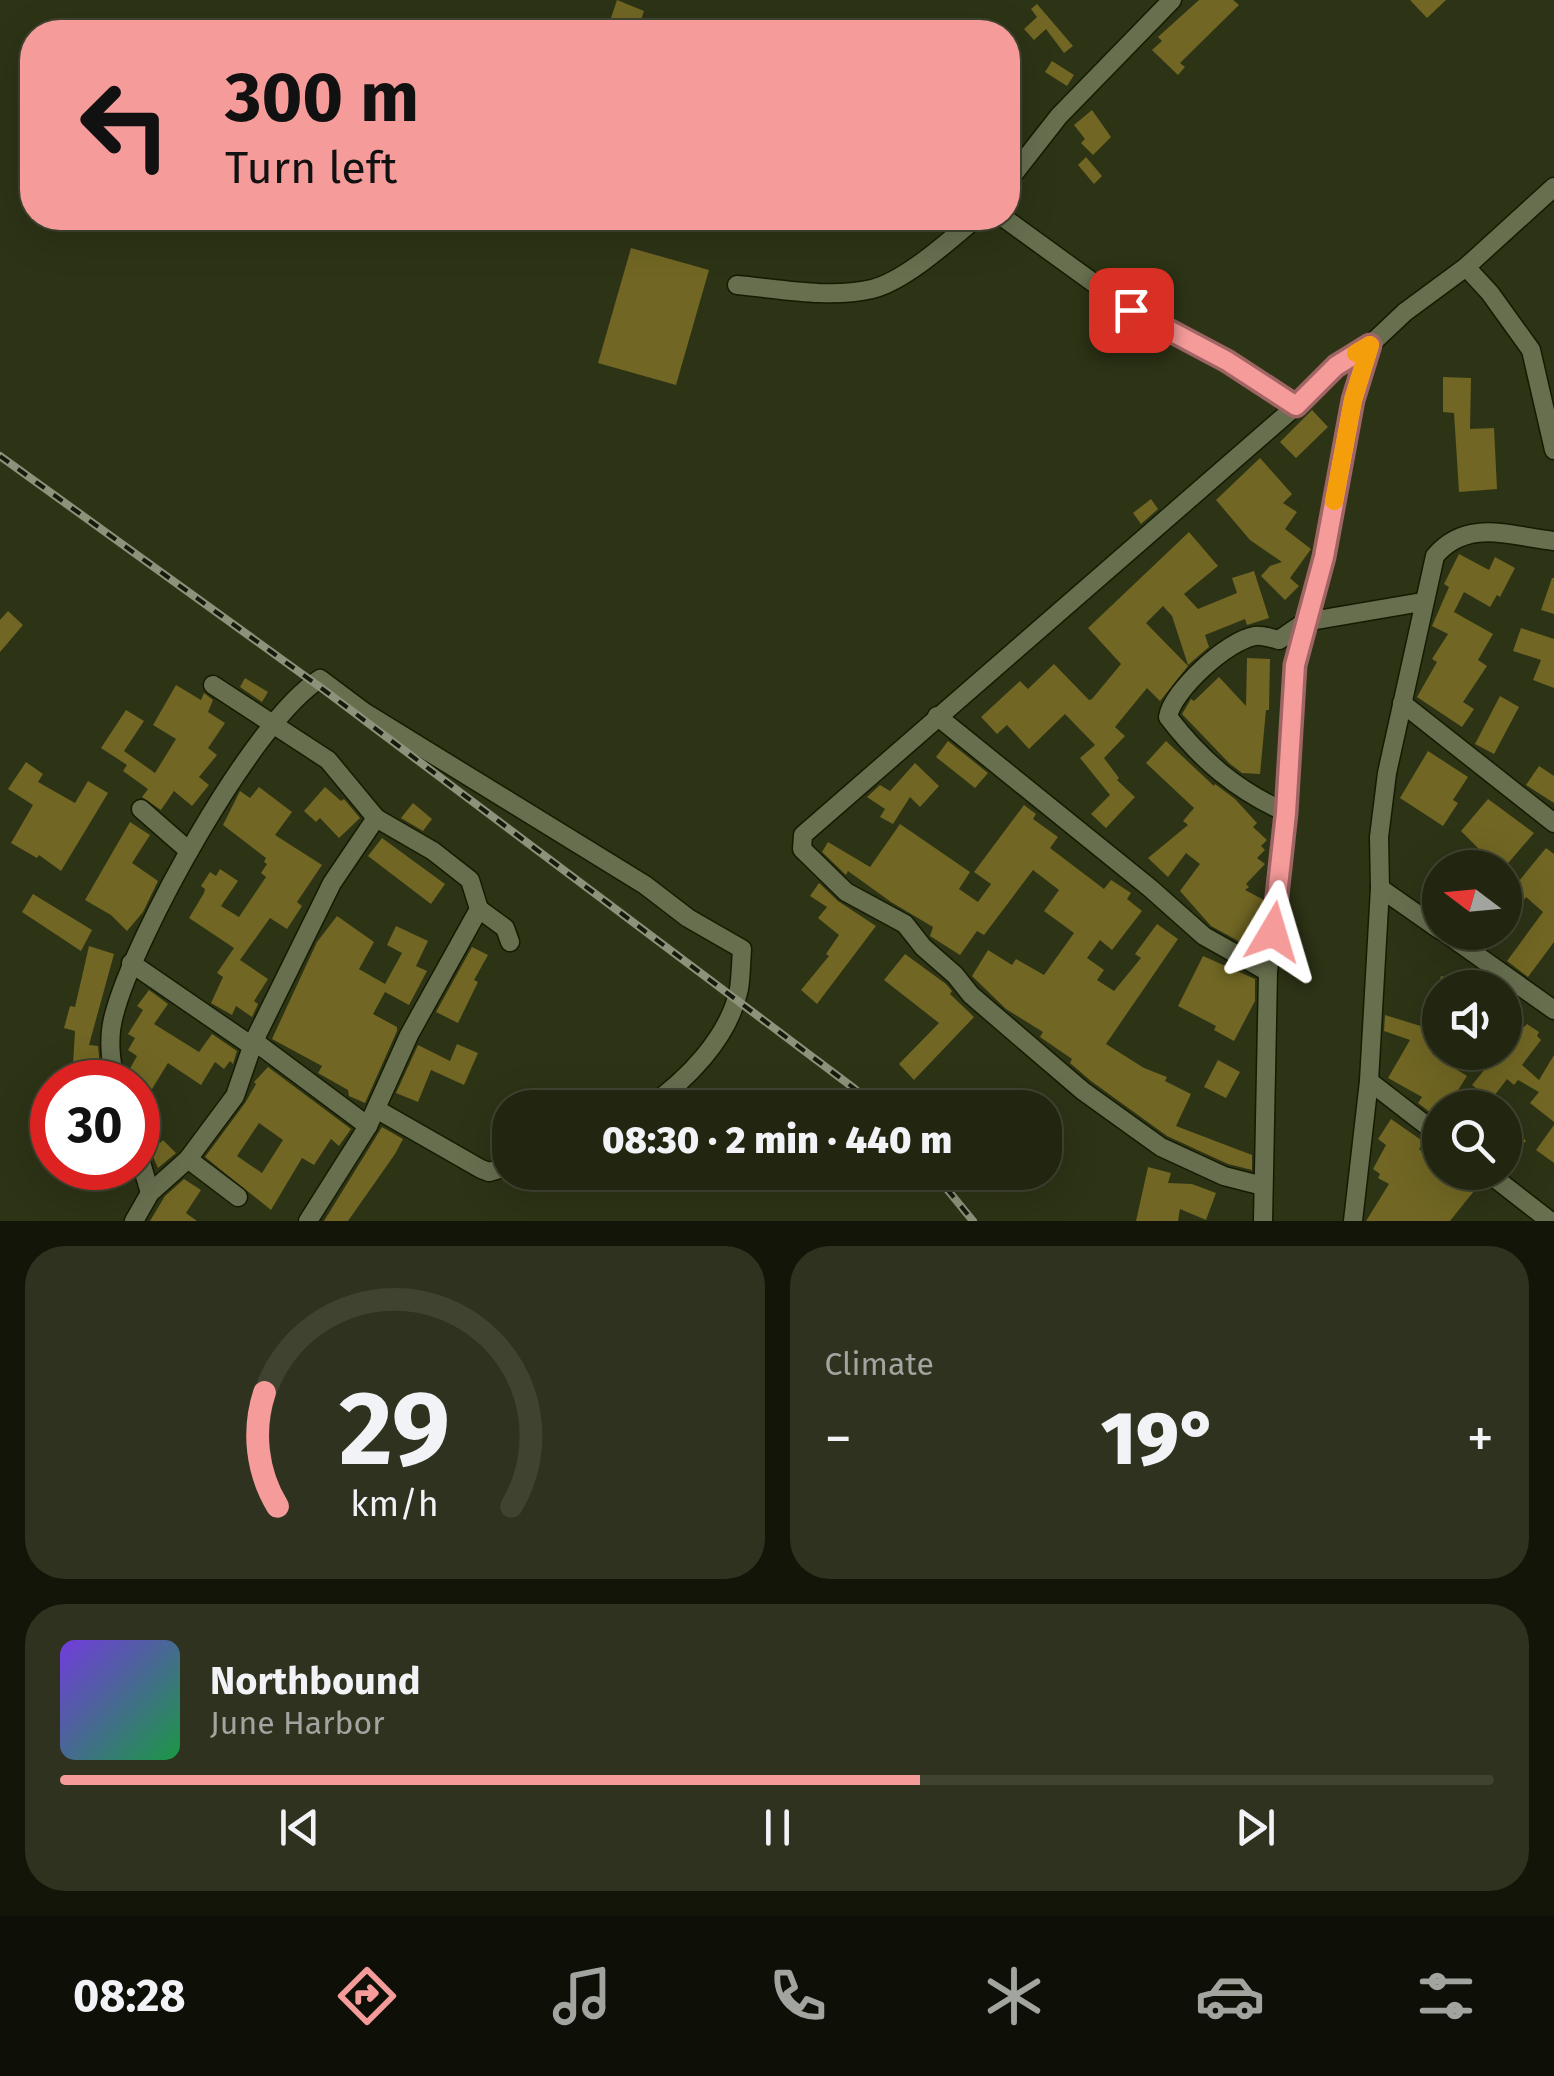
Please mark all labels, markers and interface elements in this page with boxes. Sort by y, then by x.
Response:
text: 300 m [225,56,419,140]
icon: left [60,60,190,190]
text: Turn left [225,141,397,195]
pin [1089,268,1174,353]
icon: arrive [1104,283,1159,338]
north arrow [1422,850,1522,950]
map controls [1422,850,1522,1190]
position arrow [1221,880,1325,984]
button: sound [1422,970,1522,1070]
speed limit sign: 30 [30,1060,160,1190]
button: search [1422,1090,1522,1190]
text: 08:30 · 2 min · 440 m [602,1117,952,1163]
text: Climate [825,1345,934,1383]
text: 29 [339,1367,450,1492]
text: 19° [1101,1394,1218,1484]
text: − [825,1406,852,1472]
text: + [1467,1406,1494,1472]
text: km/h [351,1483,439,1525]
text: Northbound [210,1658,421,1704]
text: June Harbor [210,1704,385,1742]
icon: previous [272,1800,327,1855]
icon: pause [750,1800,805,1855]
icon: next [1228,1800,1283,1855]
icon: directions [332,1961,402,2031]
icon: music [547,1961,617,2031]
icon: phone [763,1961,833,2031]
icon: climate [979,1961,1049,2031]
icon: car [1195,1961,1265,2031]
icon: filters [1411,1961,1481,2031]
text: 08:28 [73,1969,186,2023]

